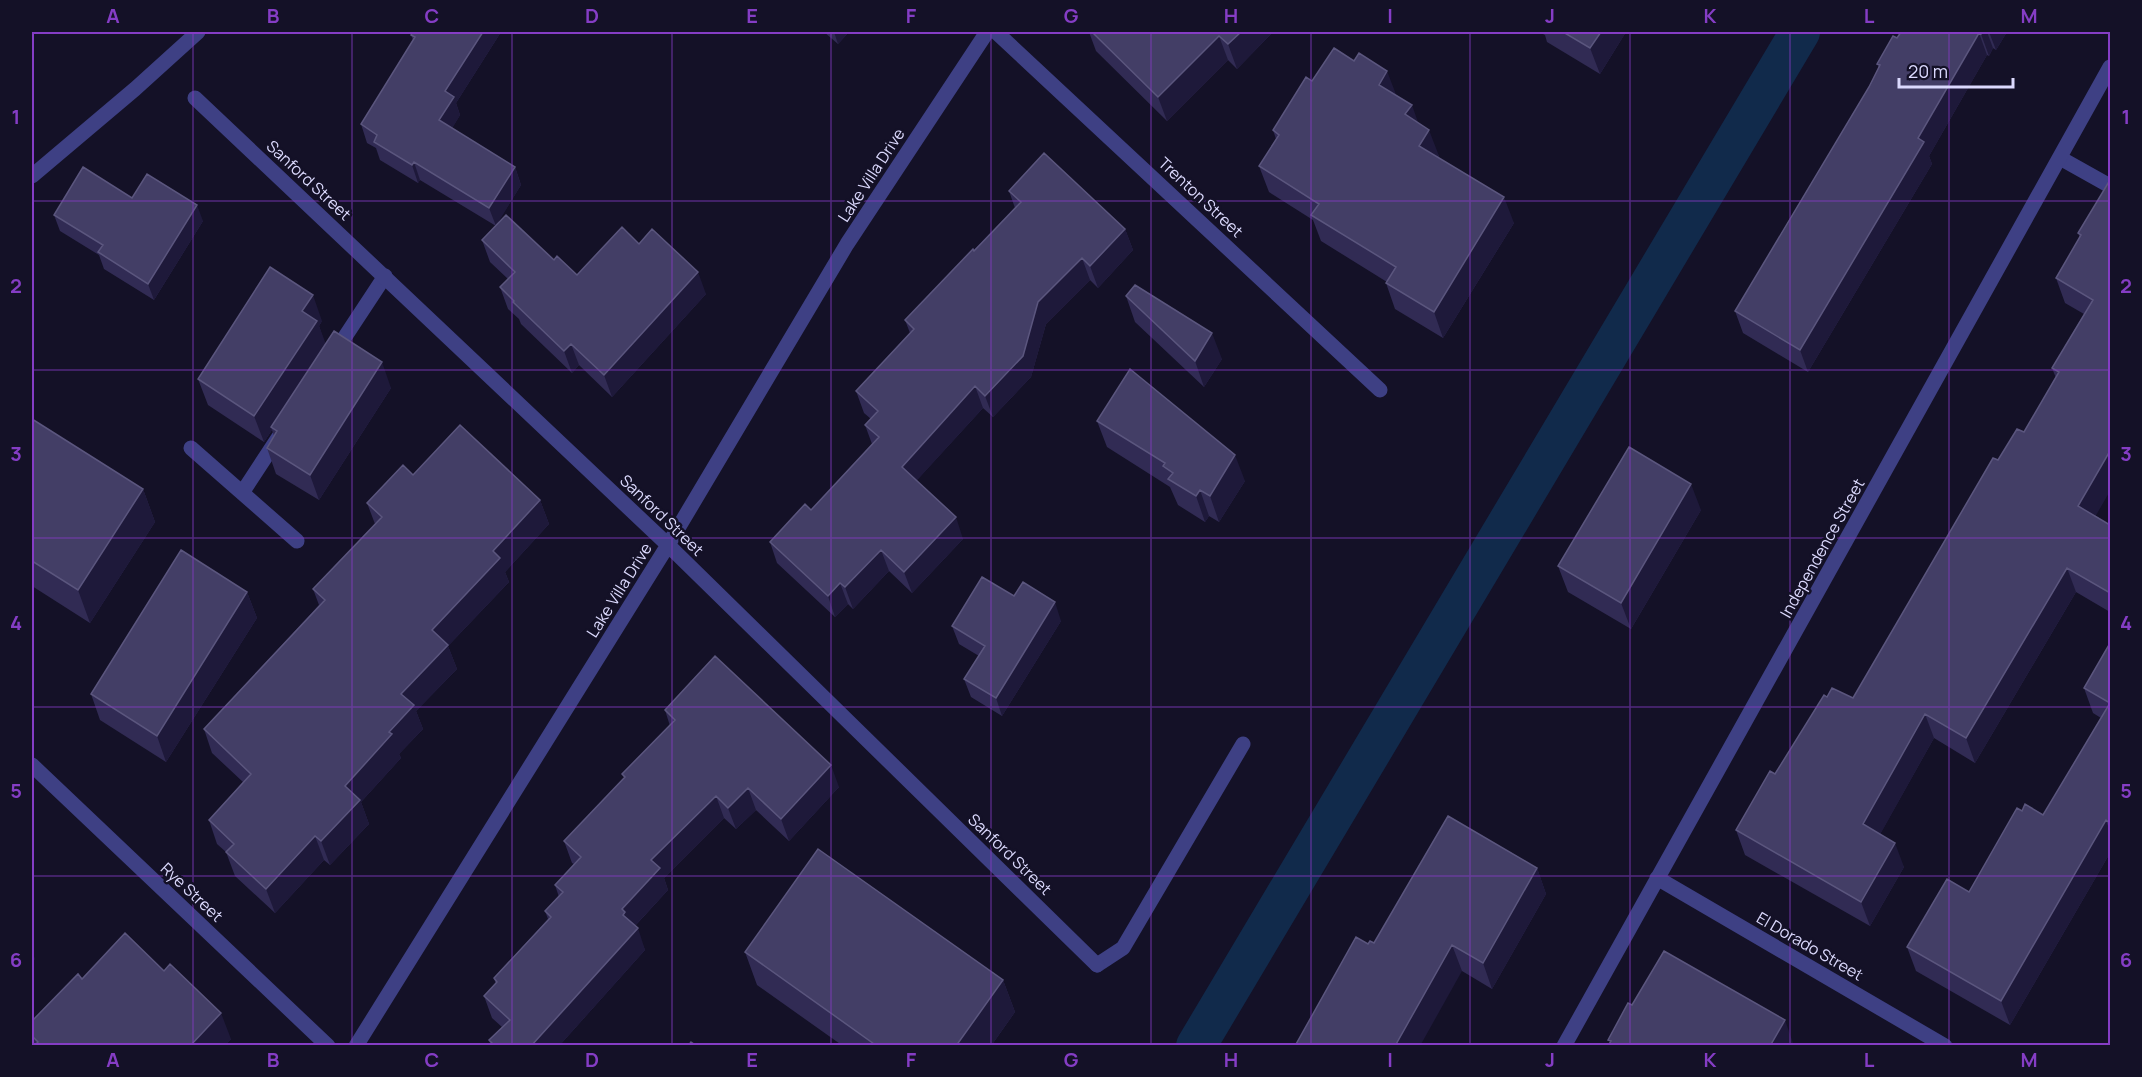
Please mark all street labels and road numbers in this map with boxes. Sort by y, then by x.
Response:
street label: Lake Villa Drive [833,124,909,226]
street label: Sanford Street [262,135,356,225]
street label: Trenton Street [1154,152,1248,242]
street label: Sanford Street [615,469,709,561]
street label: Independence Street [1775,474,1869,622]
street label: Lake Villa Drive [581,539,657,641]
street label: Sanford Street [963,808,1057,900]
street label: Rye Street [156,857,228,927]
street label: El Dorado Street [1753,907,1867,985]

